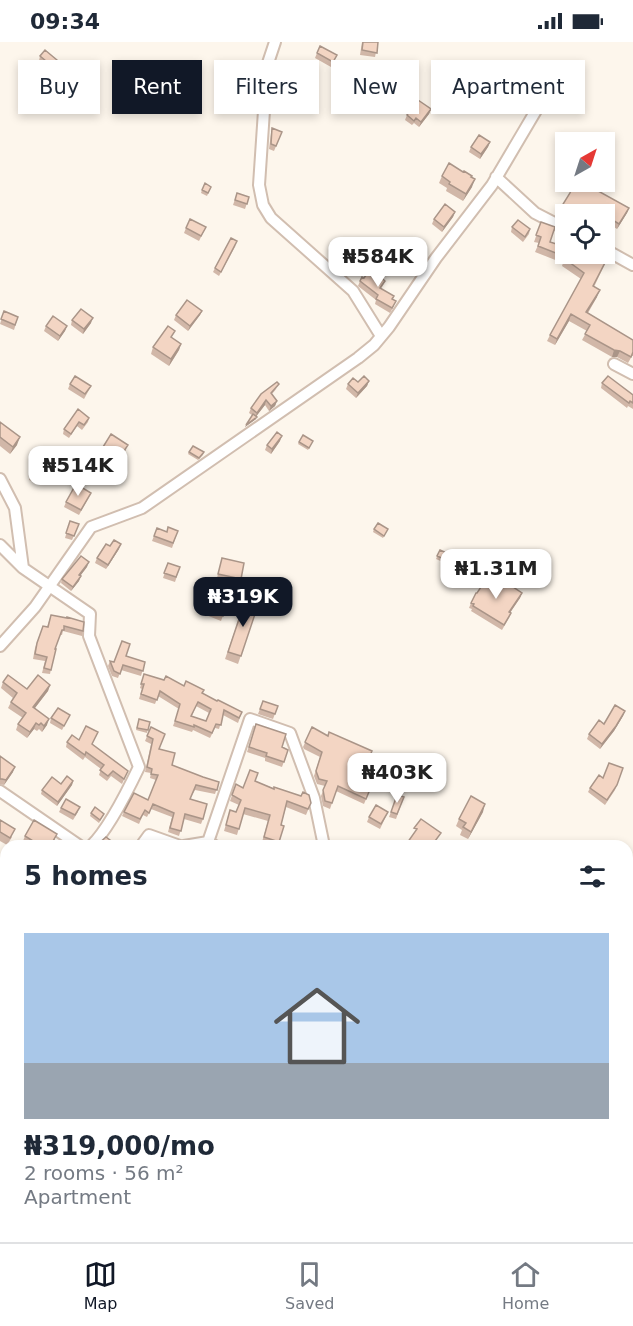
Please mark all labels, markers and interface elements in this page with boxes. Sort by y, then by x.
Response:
text: 09:34 [30,9,100,34]
chip: Buy [18,60,100,114]
chip: Rent [112,60,202,114]
chip: Filters [214,60,319,114]
chip: New [331,60,419,114]
chip: Apartment [431,60,585,114]
north arrow [555,132,615,192]
map controls [555,132,615,264]
button: locate [555,204,615,264]
pin: ₦584K [336,237,420,288]
text: ₦584K [342,244,414,268]
pin: ₦514K [36,446,120,497]
text: ₦514K [42,453,114,477]
pin: ₦1.31M [447,549,545,600]
text: ₦1.31M [454,556,538,580]
pin: ₦319K [201,577,285,628]
text: ₦319K [207,584,279,608]
pin: ₦403K [355,753,439,804]
text: ₦403K [361,760,433,784]
icon: filters [576,860,609,893]
text: 5 homes [24,861,148,891]
icon: home [263,972,371,1080]
text: ₦319,000/mo [24,1131,215,1161]
text: 2 rooms · 56 m² [24,1161,184,1185]
text: Apartment [24,1185,131,1209]
tab: Map [84,1258,118,1313]
tab: Saved [285,1258,334,1313]
tab: Home [502,1258,549,1313]

